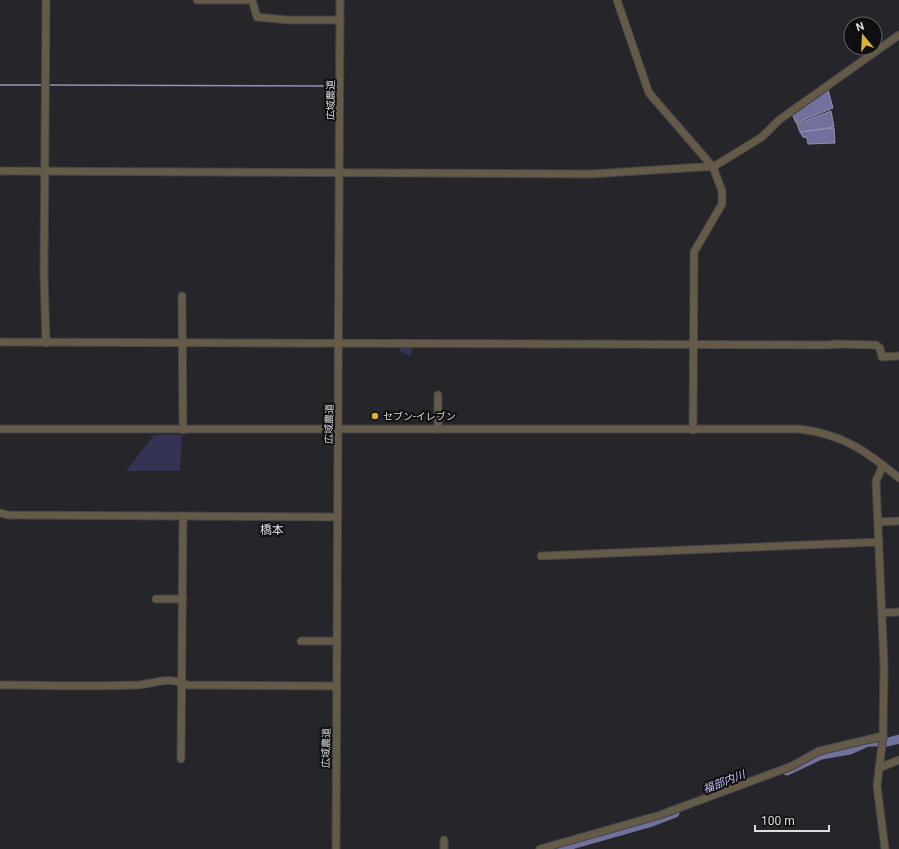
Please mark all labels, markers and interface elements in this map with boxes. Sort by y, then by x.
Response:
north arrow [843,16,883,56]
text: N [854,20,866,34]
street label: 広域農道 [325,80,336,120]
street label: 広域農道 [323,404,335,444]
marker: セブン-イレブン [370,411,380,421]
place label: セブン-イレブン [383,411,456,422]
district label: 橋本 [260,523,284,537]
street label: 広域農道 [320,728,332,768]
water label: 福部内川 [701,768,748,796]
scale bar [755,807,829,833]
text: 100 m [761,814,795,828]

